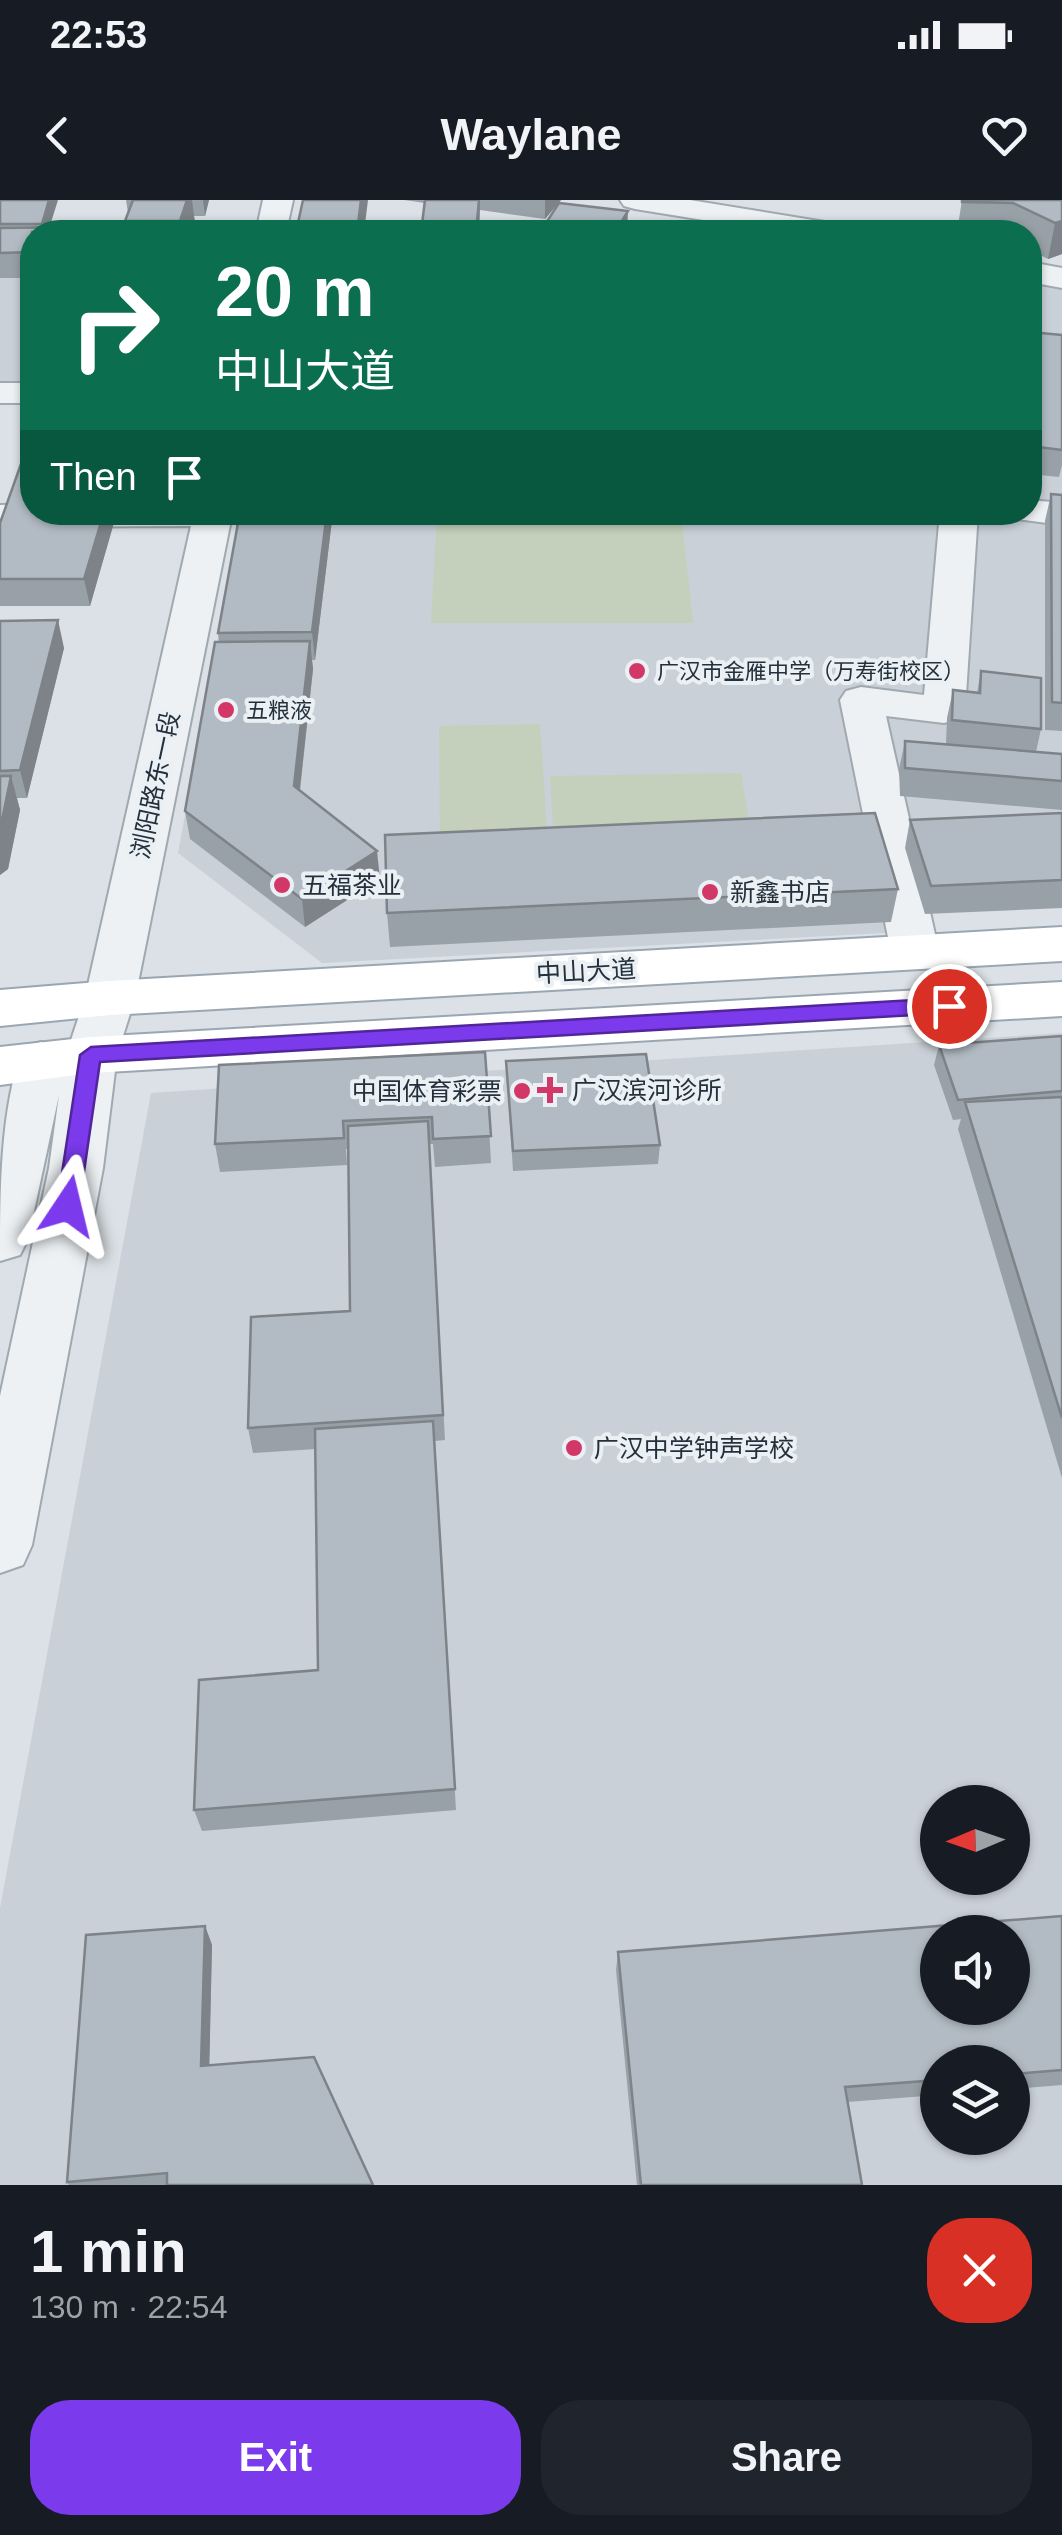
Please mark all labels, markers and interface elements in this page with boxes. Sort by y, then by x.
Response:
text: 22:53 [50,14,147,56]
icon: back [30,108,85,163]
icon: heart [977,108,1032,163]
text: Waylane [441,109,621,160]
text: 20 m [215,253,375,331]
icon: right [50,260,180,390]
text: 中山大道 [215,346,395,397]
icon: arrive [157,450,212,505]
text: Then [50,456,137,498]
place label: 广汉市金雁中学（万寿街校区） [657,659,965,684]
marker: 广汉市金雁中学（万寿街校区） [626,660,648,682]
place label: 五粮液 [246,698,312,723]
marker: 五粮液 [215,699,237,721]
street label: 浏阳路东一段 [126,709,184,861]
place label: 五福茶业 [302,871,402,899]
marker: 五福茶业 [271,874,293,896]
place label: 新鑫书店 [730,878,830,906]
marker: 新鑫书店 [699,881,721,903]
street label: 中山大道 [535,954,637,988]
pin [907,964,992,1049]
icon: arrive [922,979,977,1034]
place label: 广汉滨河诊所 [572,1076,722,1104]
place label: 中国体育彩票 [352,1077,502,1105]
marker: 广汉滨河诊所 [537,1077,563,1103]
marker: 中国体育彩票 [511,1080,533,1102]
position arrow [16,1154,120,1258]
place label: 广汉中学钟声学校 [594,1434,794,1462]
marker: 广汉中学钟声学校 [563,1437,585,1459]
north arrow [920,1785,1030,1895]
map controls [920,1785,1030,2155]
button: sound [920,1915,1030,2025]
button: layers [920,2045,1030,2155]
text: 1 min [30,2218,187,2285]
button: close [927,2218,1032,2323]
text: 130 m · 22:54 [30,2289,227,2325]
button: Exit [30,2400,521,2515]
button: Share [541,2400,1032,2515]

